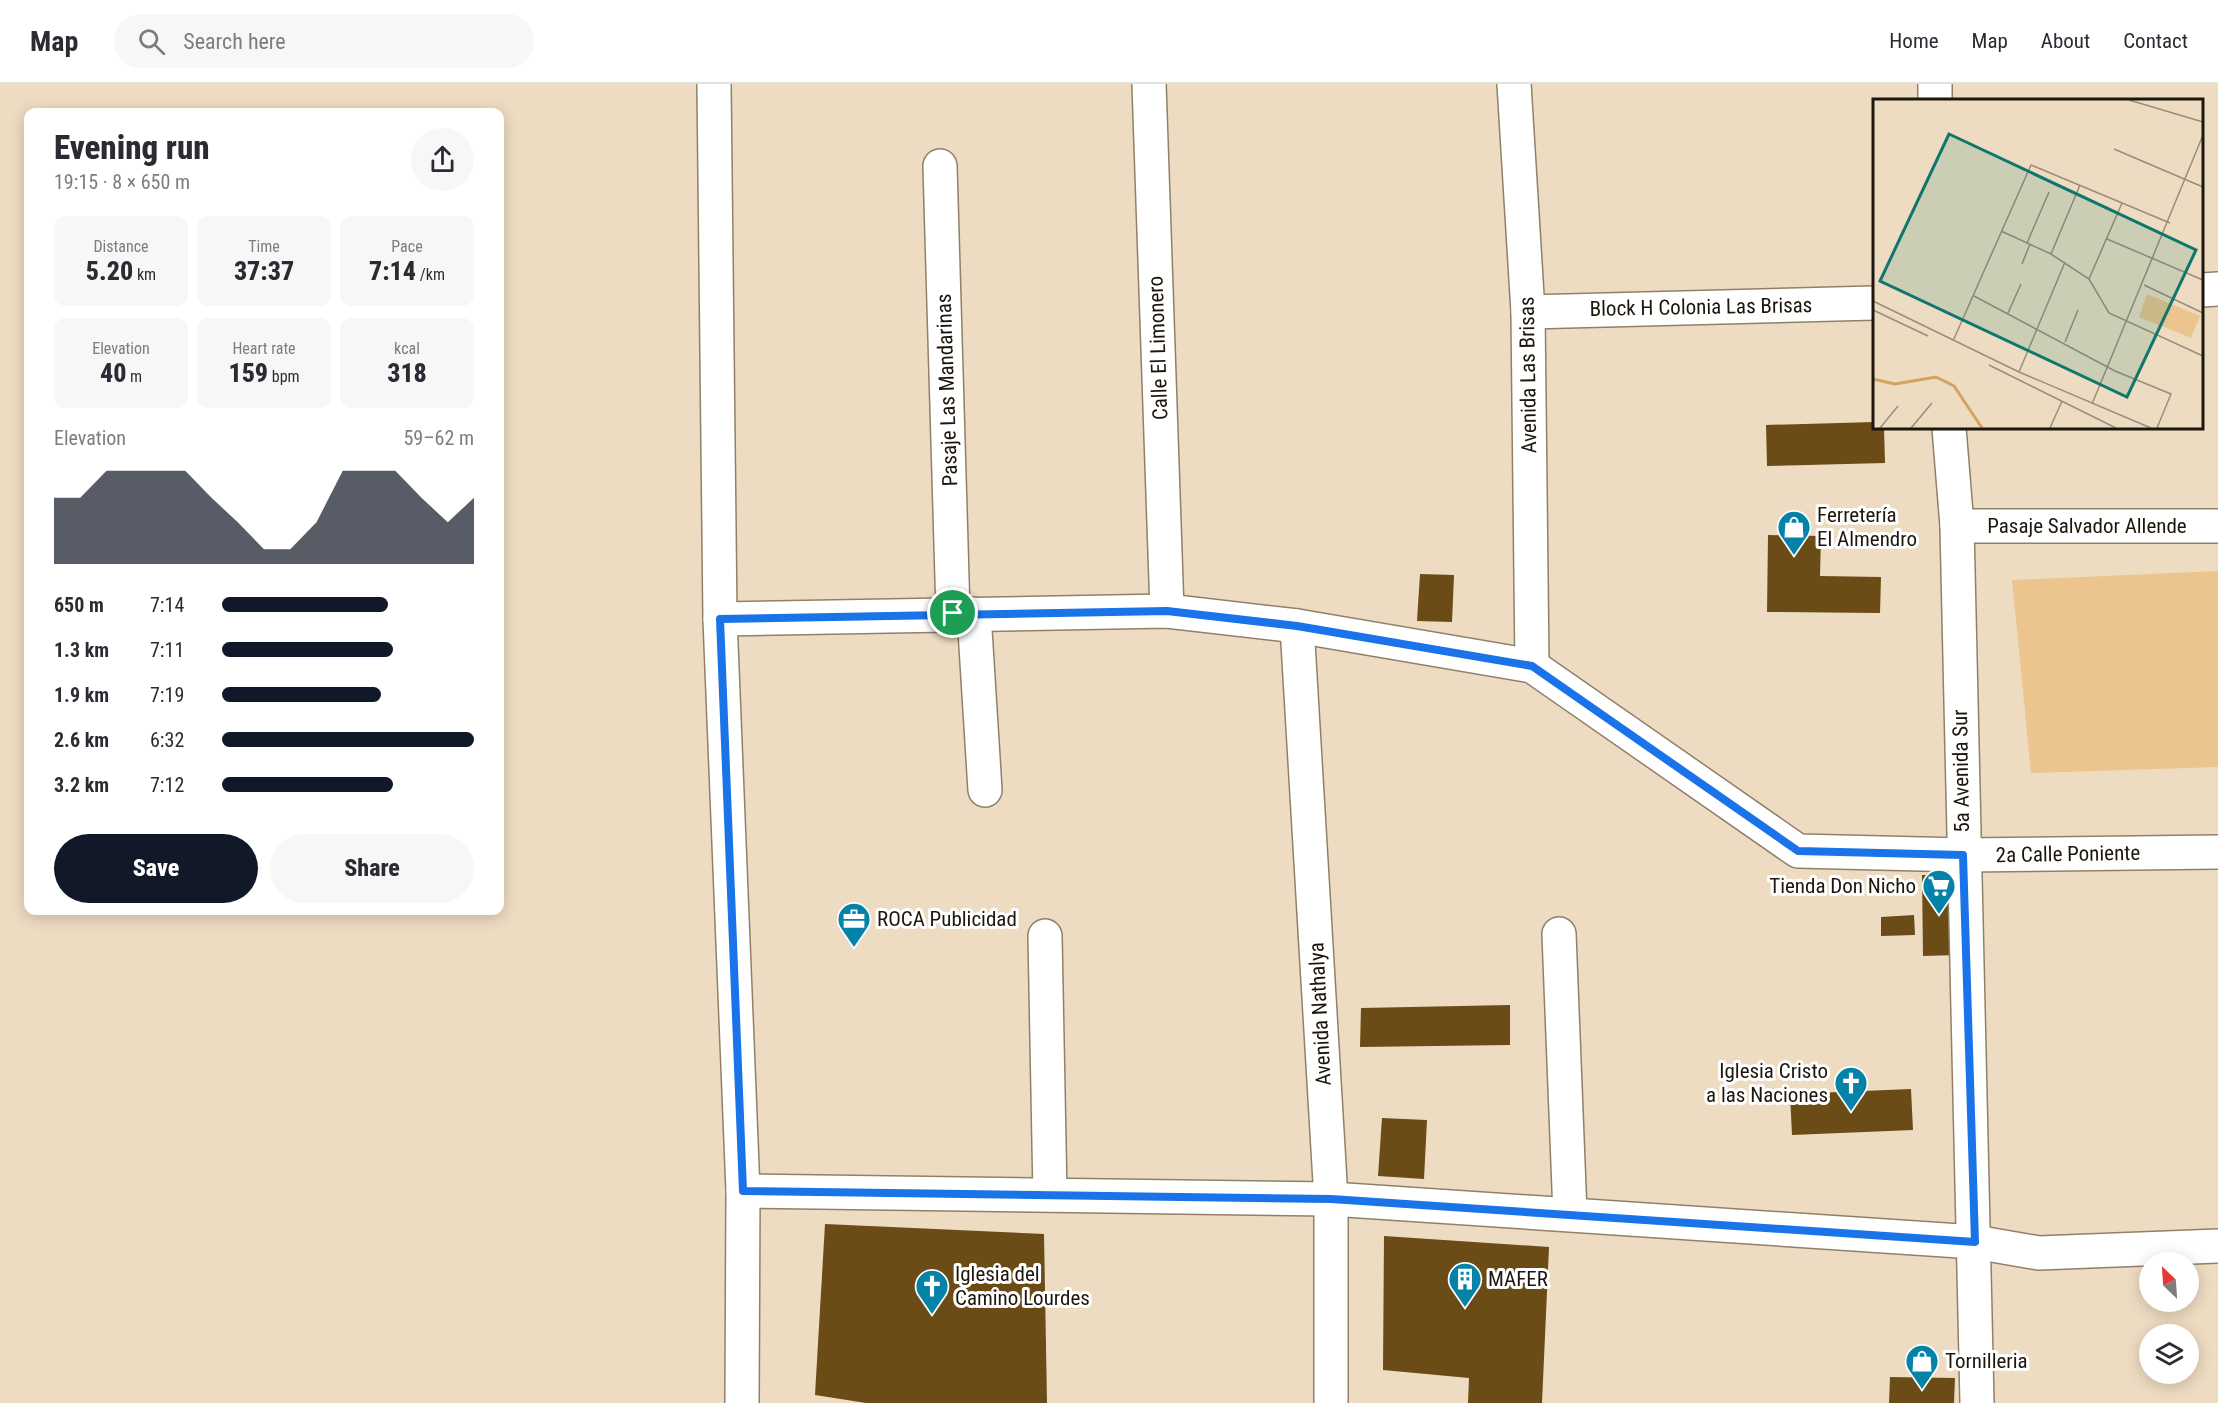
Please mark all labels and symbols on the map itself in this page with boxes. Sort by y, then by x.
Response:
inset map [1873,99,2203,429]
street label: Calle El Limonero [1143,275,1173,421]
street label: Pasaje Las Mandarinas [932,293,962,487]
street label: Block H Colonia Las Brisas [1589,293,1813,321]
street label: Avenida Las Brisas [1515,296,1541,454]
place label: Ferretería El Almendro [1817,503,1917,551]
shop icon: Ferretería El Almendro [1776,509,1812,556]
street label: Pasaje Salvador Allende [1987,514,2187,538]
pin [927,587,978,638]
street label: 5a Avenida Sur [1948,709,1974,833]
street label: 2a Calle Poniente [1995,841,2141,867]
supermarket icon: Tienda Don Nicho [1921,868,1957,915]
place label: Tienda Don Nicho [1769,874,1916,898]
office icon: ROCA Publicidad [836,901,872,948]
place label: ROCA Publicidad [877,907,1017,931]
street label: Avenida Nathalya [1304,942,1336,1086]
place label: Iglesia Cristo a las Naciones [1706,1059,1828,1107]
church icon: Iglesia Cristo a las Naciones [1833,1065,1869,1112]
north arrow [2139,1252,2199,1312]
building icon: MAFER [1447,1261,1483,1308]
place label: Iglesia del Camino Lourdes [955,1262,1090,1310]
place label: MAFER [1488,1267,1548,1291]
church icon: Iglesia del Camino Lourdes [914,1268,950,1315]
shop icon: Tornilleria [1904,1343,1940,1390]
place label: Tornilleria [1945,1349,2028,1373]

